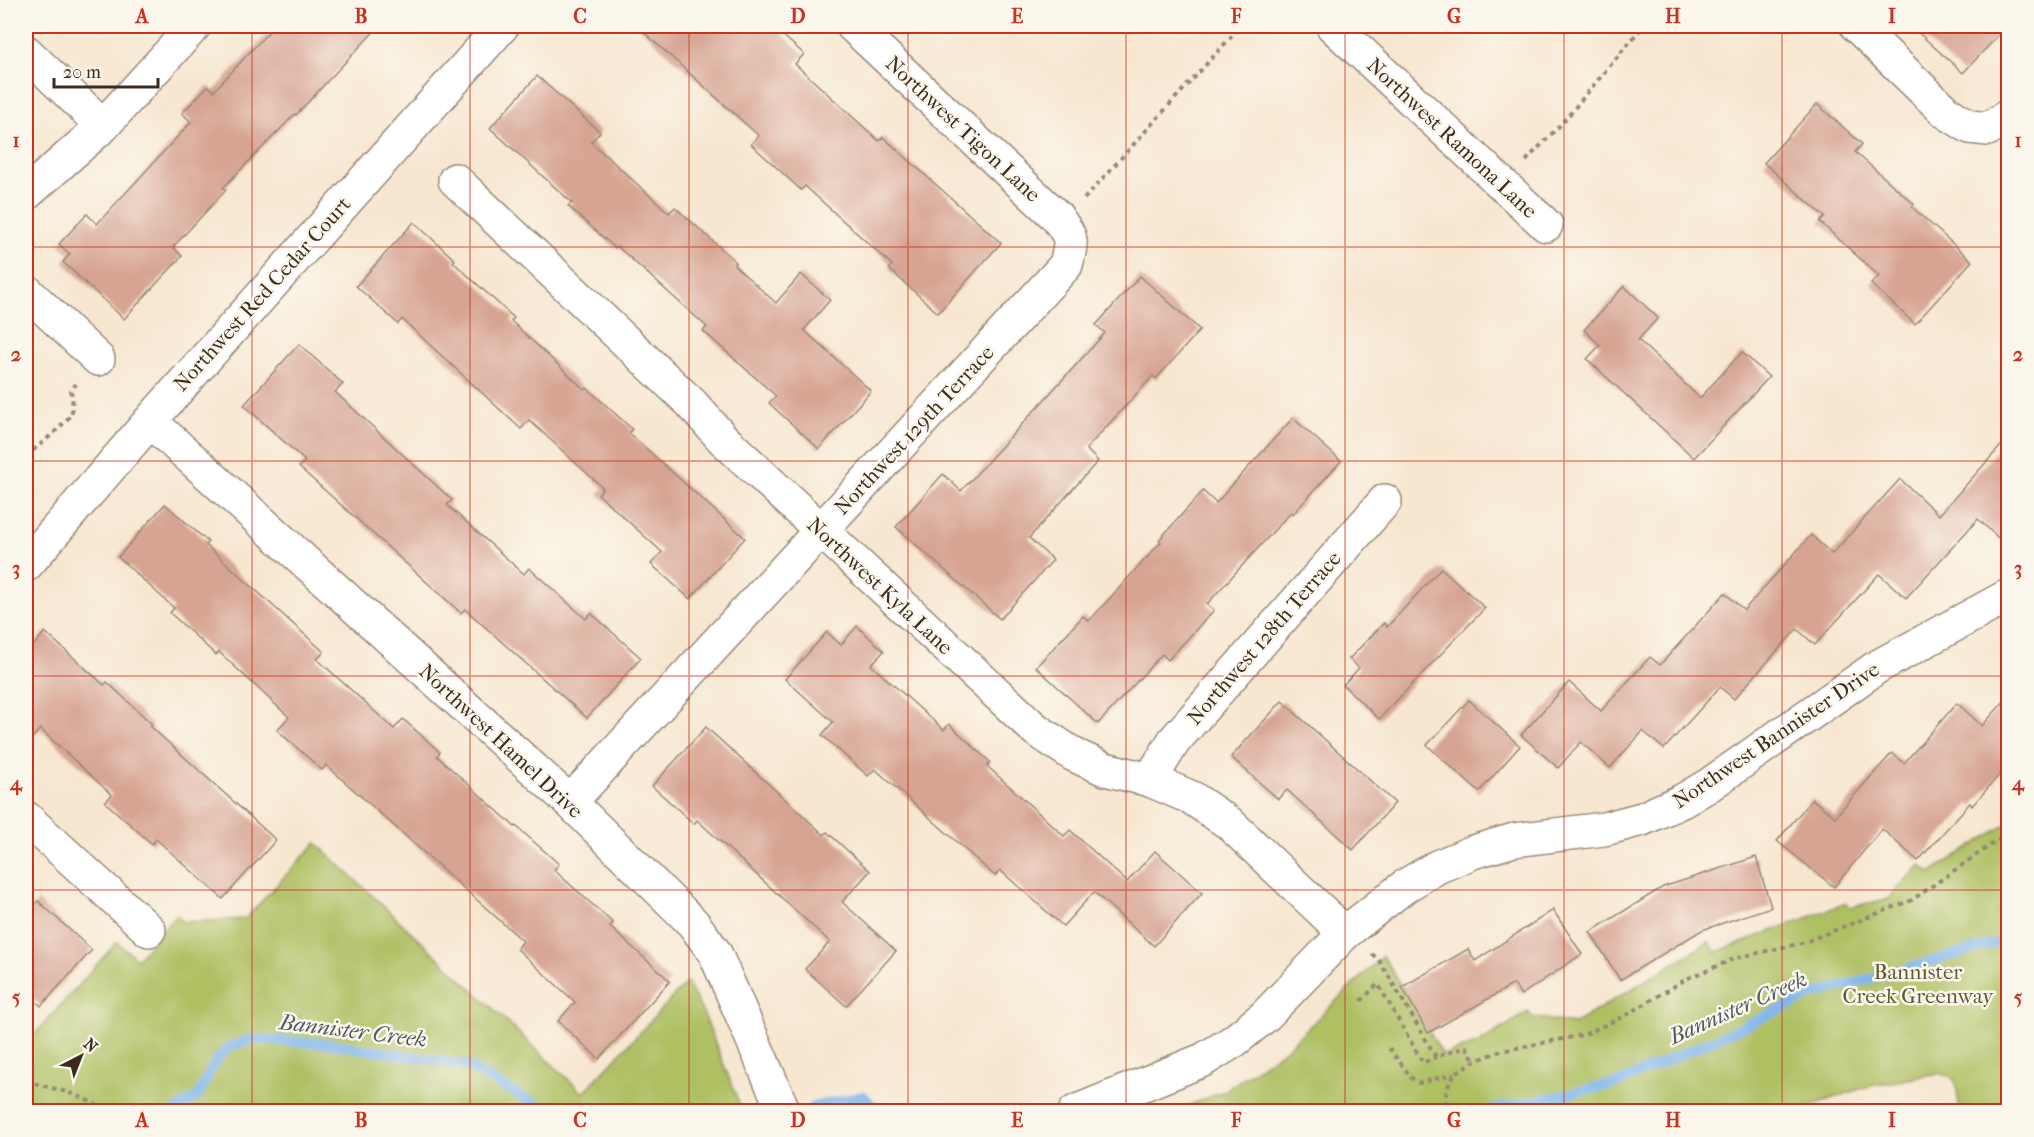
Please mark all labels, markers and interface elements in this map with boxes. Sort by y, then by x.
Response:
text: A [134,5,150,28]
text: B [354,5,368,28]
text: C [573,5,587,28]
text: D [790,5,806,28]
text: E [1011,5,1023,28]
text: F [1230,5,1242,28]
text: G [1447,5,1461,28]
text: H [1665,5,1681,28]
text: I [1888,5,1896,28]
scale bar [54,51,158,89]
street label: Northwest Tigon Lane [881,51,1045,207]
street label: Northwest Ramona Lane [1362,53,1542,223]
text: 20 m [63,62,101,83]
text: 1 [12,129,20,152]
text: 1 [2014,129,2022,152]
street label: Northwest Red Cedar Court [169,192,356,396]
street label: Northwest 129th Terrace [829,340,999,520]
text: 2 [11,343,21,366]
text: 2 [2013,343,2023,366]
street label: Northwest Kyla Lane [802,512,958,660]
street label: Northwest 128th Terrace [1182,546,1346,730]
text: 3 [12,557,20,580]
text: 3 [2014,557,2022,580]
street label: Northwest Bannister Drive [1668,657,1884,813]
street label: Northwest Hamel Drive [414,659,588,823]
text: 4 [9,772,23,796]
text: 4 [2011,772,2025,796]
park label: Bannister Creek Greenway [1842,960,1994,1008]
water label: Bannister Creek [1664,966,1811,1050]
text: 5 [12,986,21,1009]
text: 5 [2014,986,2023,1009]
water label: Bannister Creek [277,1009,428,1053]
north arrow [51,1026,111,1086]
text: N [80,1034,102,1057]
text: A [134,1109,150,1132]
text: B [354,1109,368,1132]
text: C [573,1109,587,1132]
text: D [790,1109,806,1132]
text: E [1011,1109,1023,1132]
text: F [1230,1109,1242,1132]
text: G [1447,1109,1461,1132]
text: H [1665,1109,1681,1132]
text: I [1888,1109,1896,1132]

